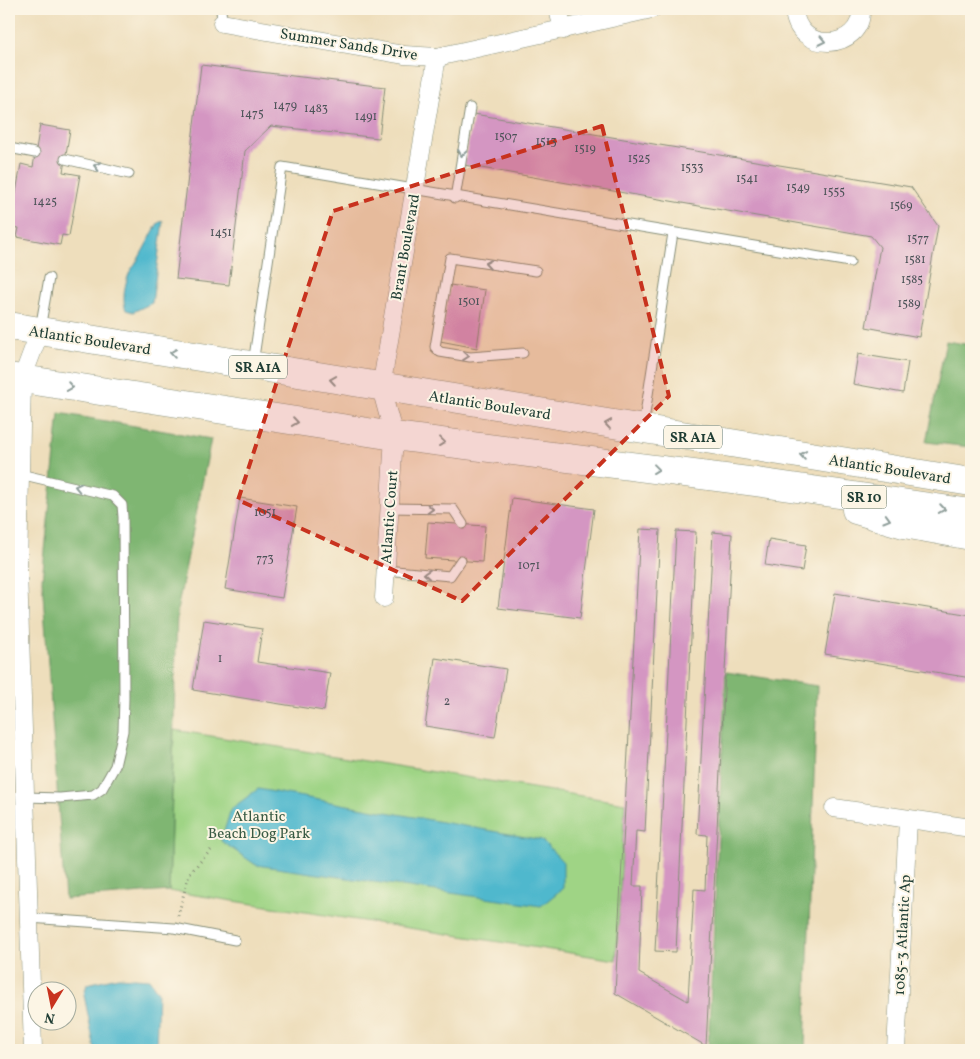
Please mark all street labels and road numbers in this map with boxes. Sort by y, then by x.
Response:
street label: Summer Sands Drive [279,24,419,67]
street label: Brant Boulevard [387,192,426,302]
street label: Atlantic Boulevard [27,321,152,362]
road number: SR A1A [229,356,287,378]
street label: Atlantic Boulevard [427,386,552,427]
road number: SR A1A [664,426,722,448]
street label: Atlantic Boulevard [827,450,952,491]
street label: Atlantic Court [377,470,404,565]
road number: SR 10 [842,486,886,508]
street label: 1085-3 Atlantic Ap [890,874,917,996]

